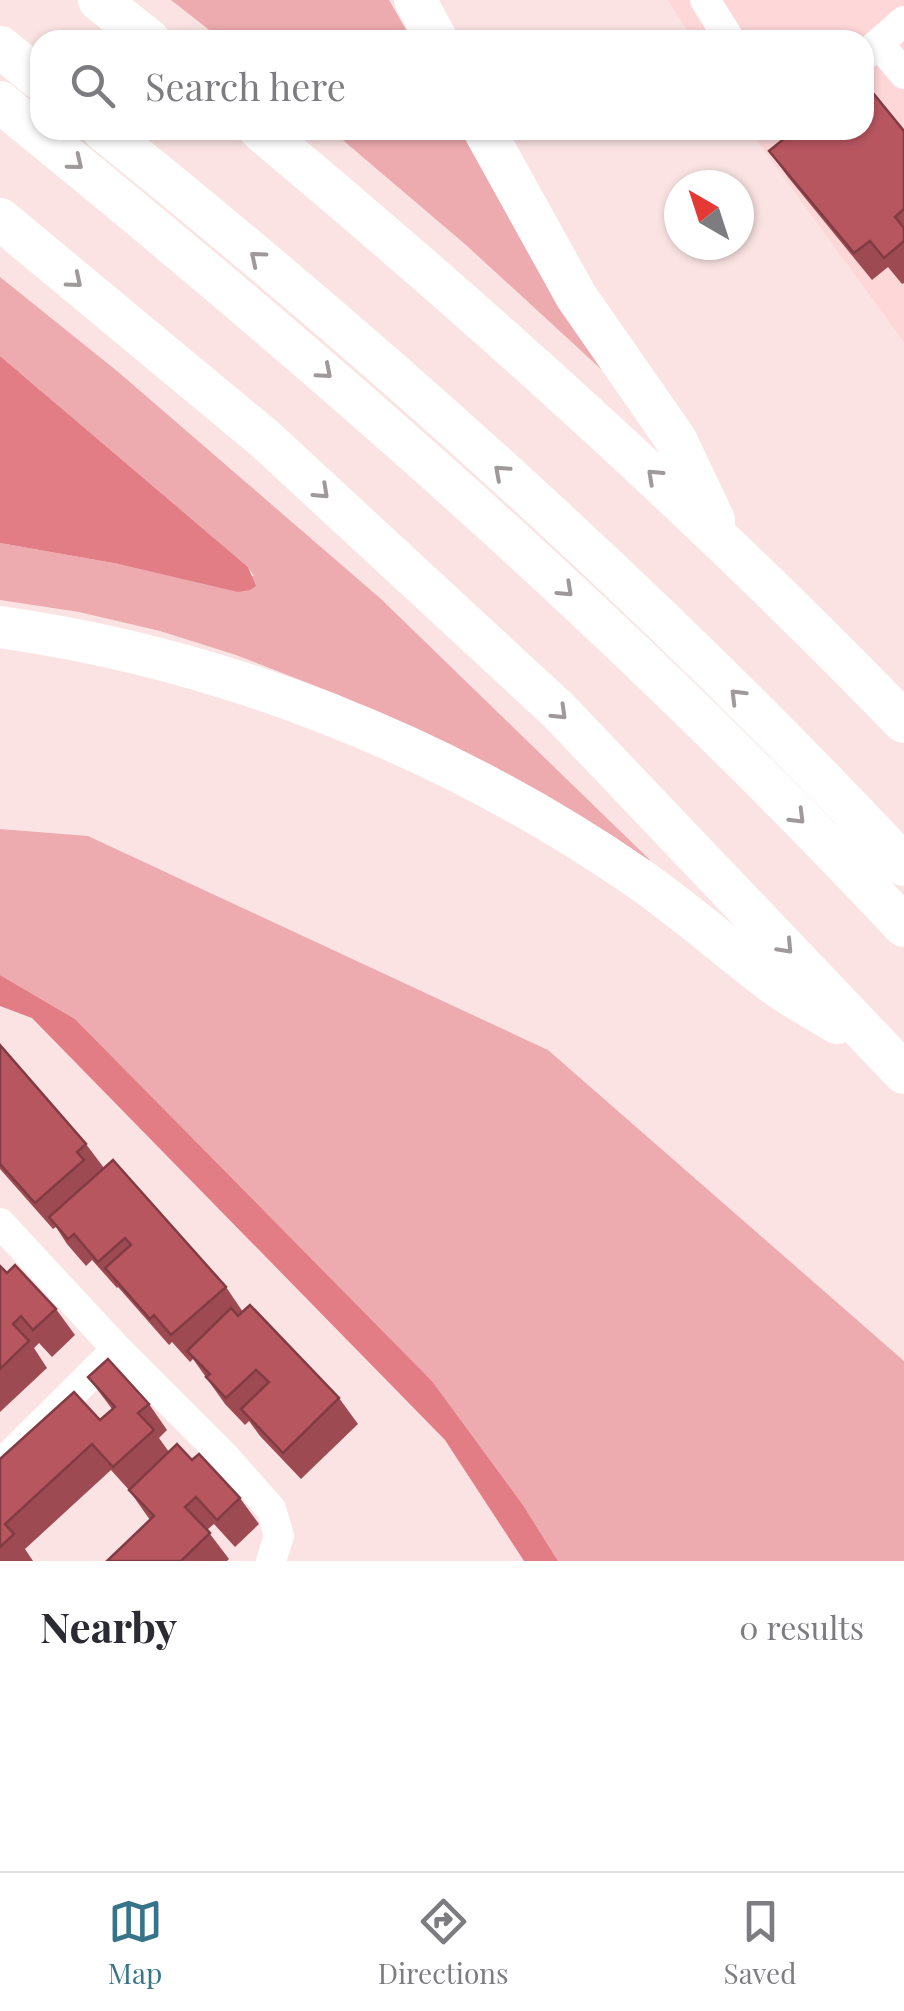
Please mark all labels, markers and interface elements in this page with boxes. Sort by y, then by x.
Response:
search box [30,30,874,140]
icon: search [65,58,120,113]
text: Search here [145,60,346,111]
one-way arrow [64,151,82,169]
north arrow [664,170,754,260]
one-way arrow [250,251,269,269]
one-way arrow [64,269,82,287]
one-way arrow [313,360,332,378]
one-way arrow [494,466,513,484]
one-way arrow [647,470,666,488]
one-way arrow [310,480,329,498]
one-way arrow [554,578,572,596]
one-way arrow [731,689,749,707]
one-way arrow [549,701,567,719]
one-way arrow [786,805,804,823]
one-way arrow [774,935,792,954]
text: Nearby [40,1598,177,1654]
text: 0 results [739,1605,864,1648]
tab: Map [108,1894,163,1991]
tab: Directions [378,1894,508,1991]
tab: Saved [724,1894,796,1991]

